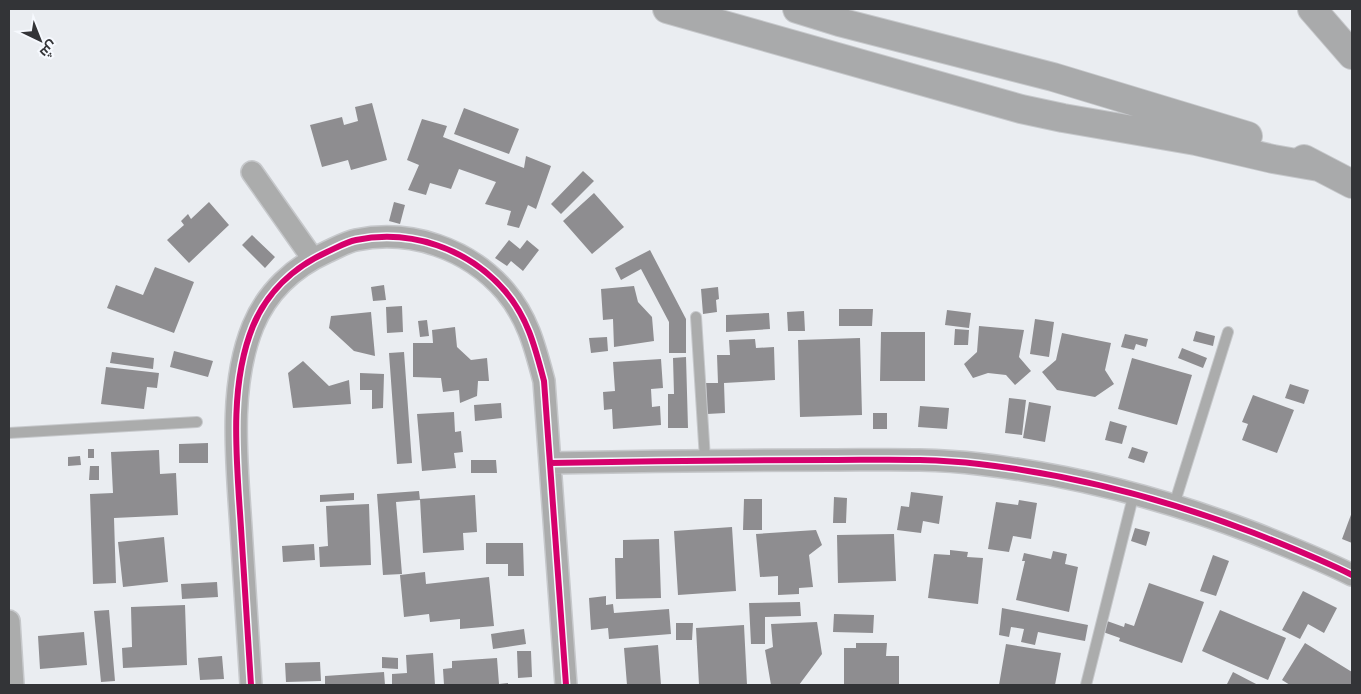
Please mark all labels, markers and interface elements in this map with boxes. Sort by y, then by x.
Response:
north arrow [15,15,65,65]
text: ش [36,37,62,62]

